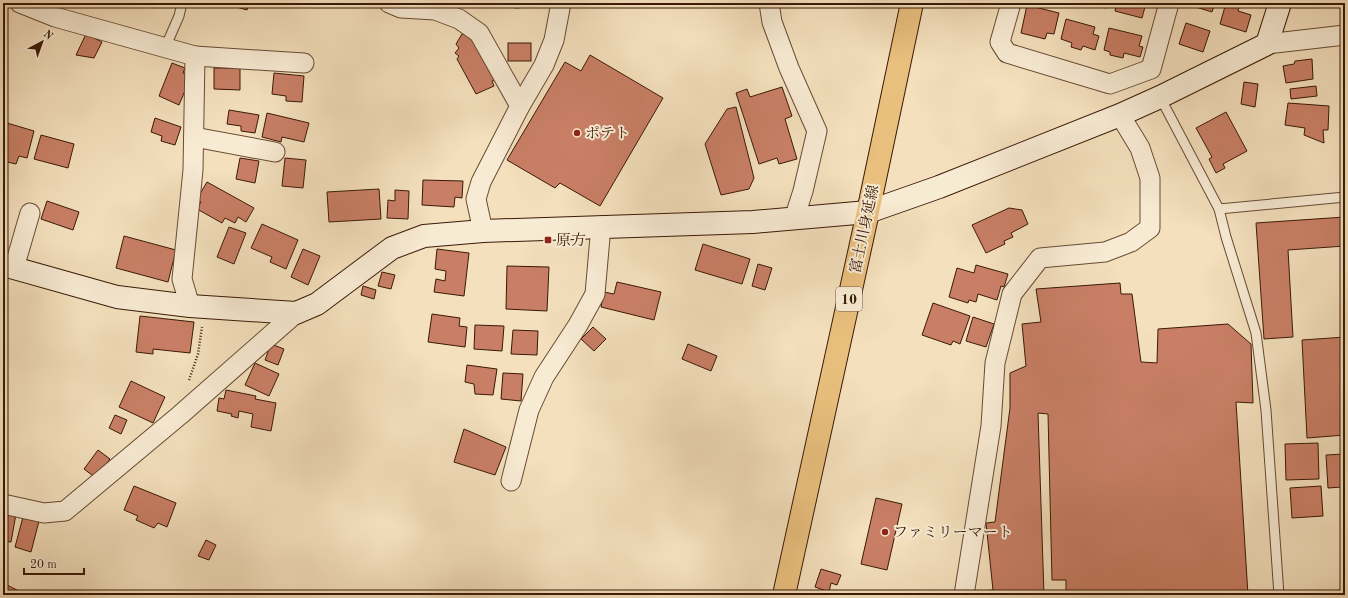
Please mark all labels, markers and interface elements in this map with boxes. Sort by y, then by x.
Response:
north arrow [22,22,62,62]
text: N [41,29,55,43]
place label: ポテト [585,126,630,142]
marker: ポテト [572,128,582,138]
street label: 富士川身延線 [847,183,882,275]
place label: 原方 [556,232,586,249]
marker: 原方 [543,235,553,245]
road number: 10 [836,287,862,311]
place label: ファミリーマート [893,525,1013,541]
marker: ファミリーマート [880,527,890,537]
scale bar [24,550,84,576]
text: 20 m [30,559,57,571]

